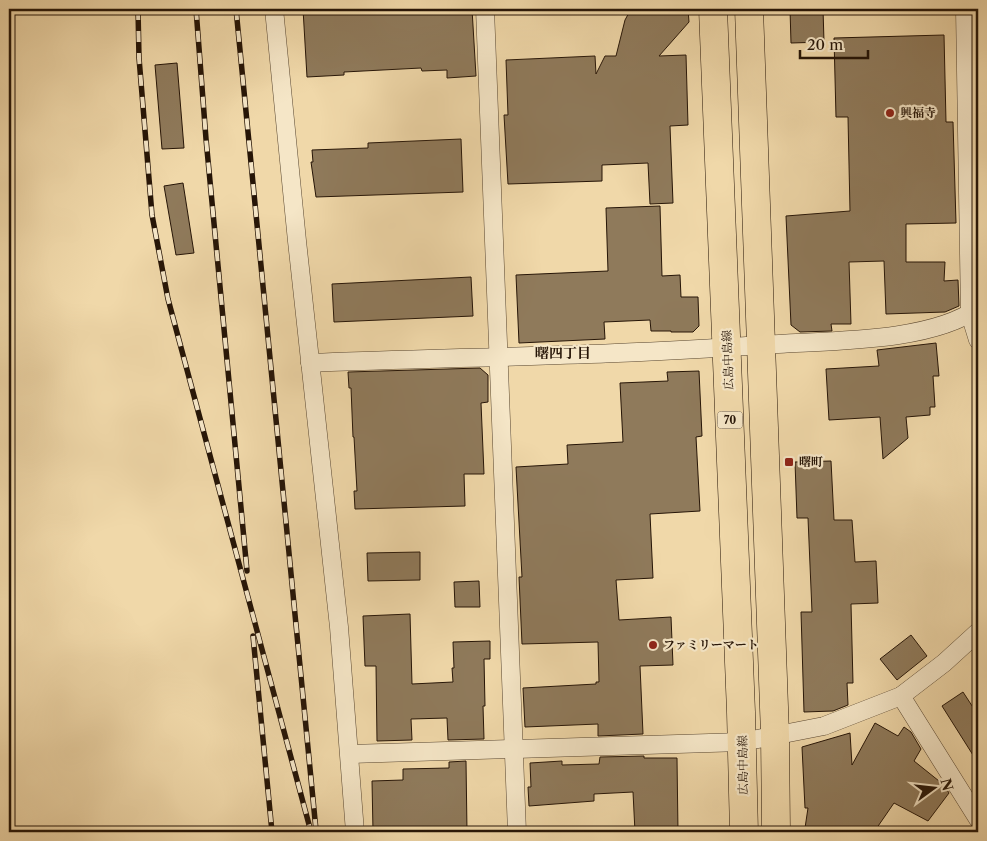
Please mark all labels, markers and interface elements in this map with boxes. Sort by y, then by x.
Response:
scale bar [800,28,867,60]
text: 20 m [807,35,843,54]
place label: 興福寺 [900,105,936,120]
marker: 興福寺 [884,107,896,119]
street label: 広島中島線 [719,330,736,390]
district label: 曙四丁目 [535,344,591,362]
road number: 70 [718,412,742,428]
place label: 曙町 [799,454,823,469]
marker: 曙町 [783,456,795,468]
place label: ファミリーマート [663,637,759,652]
marker: ファミリーマート [647,639,659,651]
street label: 広島中島線 [734,735,751,795]
north arrow [910,764,960,814]
text: N [936,776,957,793]

